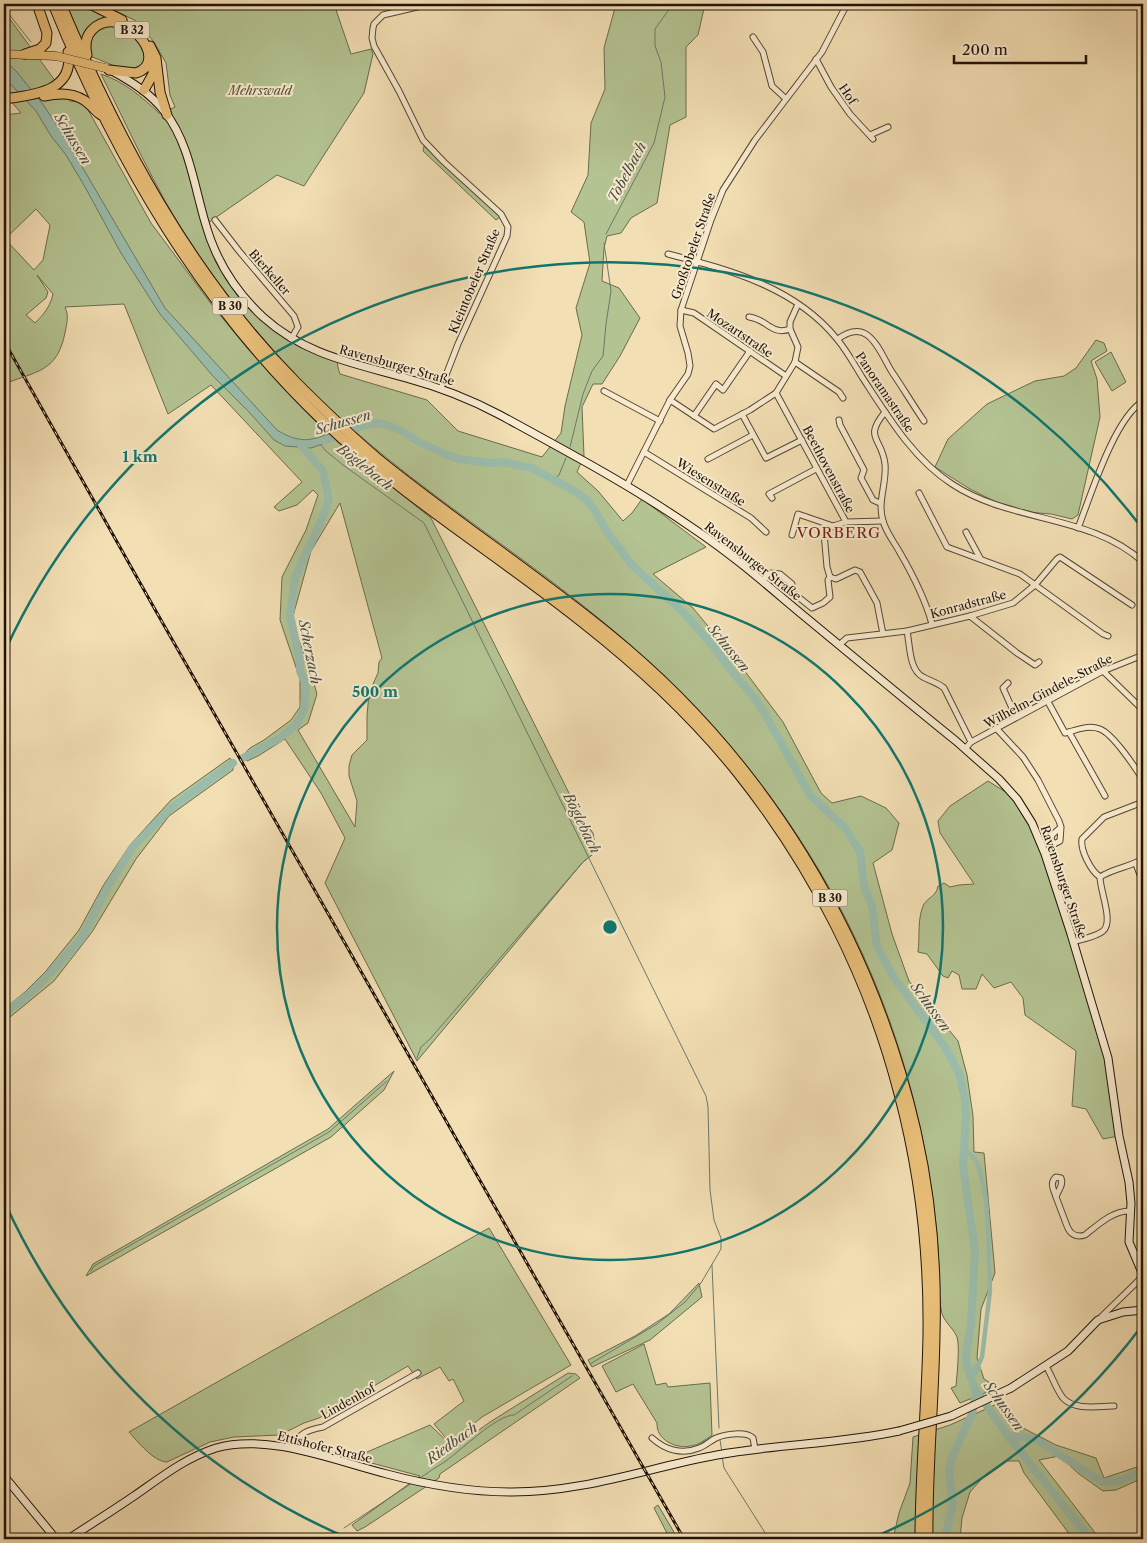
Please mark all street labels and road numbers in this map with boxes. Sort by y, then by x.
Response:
road number: B 32 [114,22,150,38]
street label: Hof [836,81,861,109]
street label: Großtobeler Straße [668,190,718,301]
street label: Kleintobeler Straße [445,226,503,336]
street label: Bierkeller [246,246,294,298]
road number: B 30 [212,298,248,314]
street label: Mozartstraße [704,305,776,361]
street label: Ravensburger Straße [338,341,456,389]
street label: Panoramastraße [853,349,918,435]
street label: Beethovenstraße [800,423,858,515]
street label: Wiesenstraße [673,454,749,509]
street label: Ravensburger Straße [702,518,805,604]
street label: Konradstraße [928,587,1008,621]
street label: Wilhelm-Gindele-Straße [980,651,1115,732]
street label: Ravensburger Straße [1038,823,1091,941]
road number: B 30 [812,890,848,906]
street label: Lindenhof [318,1379,379,1422]
street label: Ettishofer Straße [276,1428,374,1466]

